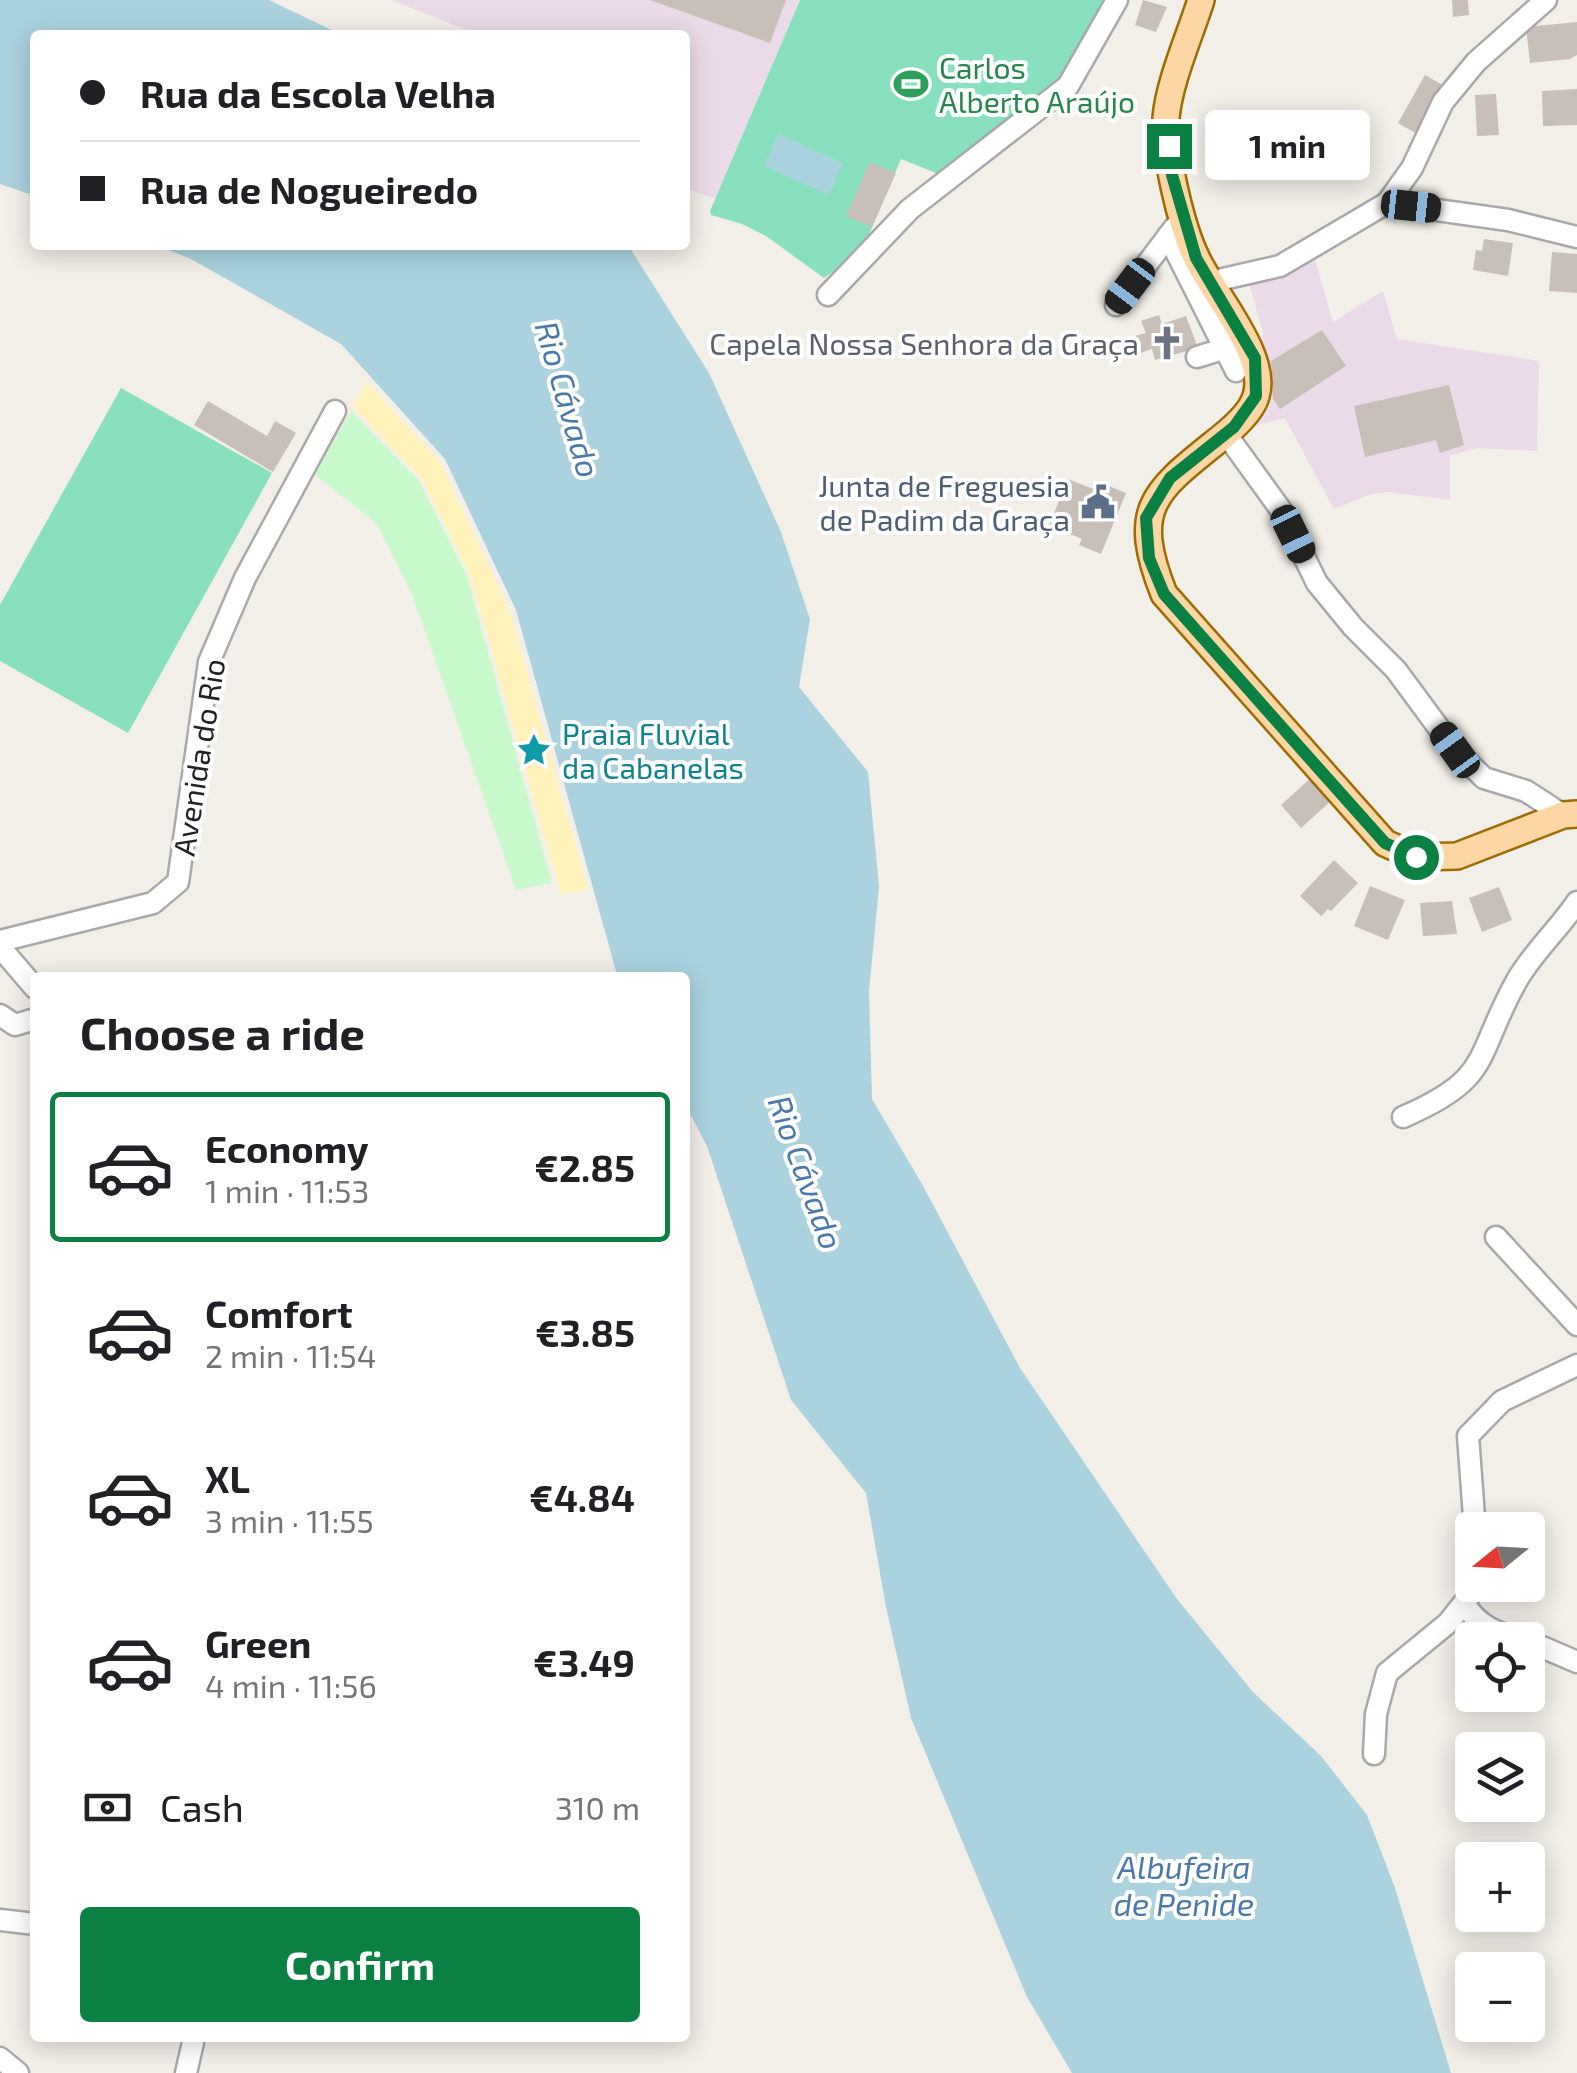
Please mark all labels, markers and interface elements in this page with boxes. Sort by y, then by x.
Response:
place label: Carlos Alberto Araújo [939,49,1135,119]
sports icon: Carlos Alberto Araújo [892,65,930,103]
text: Rua da Escola Velha [140,70,496,116]
callout: 1 min [1204,111,1369,181]
route end [1147,124,1192,169]
text: 1 min [1249,126,1326,164]
text: Rua de Nogueiredo [140,166,478,212]
car [1380,188,1442,224]
car [1100,253,1160,319]
water label: Rio Cávado [529,316,609,482]
church icon: Capela Nossa Senhora da Graça [1148,324,1186,362]
place label: Capela Nossa Senhora da Graça [709,325,1139,362]
place label: Junta de Freguesia de Padim da Graça [818,467,1070,538]
public building icon: Junta de Freguesia de Padim da Graça [1079,483,1117,521]
car [1266,500,1320,568]
street label: Avenida do Rio [165,656,231,858]
place label: Praia Fluvial da Cabanelas [562,715,744,785]
car [1425,717,1485,783]
place icon: Praia Fluvial da Cabanelas [515,731,553,769]
route start [1394,835,1439,880]
text: Choose a ride [80,1005,365,1059]
water label: Rio Cávado [762,1090,852,1254]
icon: car [85,1122,175,1212]
text: Economy [205,1125,369,1171]
text: €2.85 [535,1144,635,1190]
text: 1 min · 11:53 [205,1171,369,1209]
icon: car [85,1287,175,1377]
text: Comfort [205,1290,353,1336]
text: €3.85 [535,1309,635,1355]
text: 2 min · 11:54 [205,1336,376,1374]
icon: car [85,1452,175,1542]
text: XL [205,1455,250,1501]
text: €4.84 [529,1474,635,1520]
text: 3 min · 11:55 [205,1501,374,1539]
north arrow [1455,1512,1545,1602]
map controls [1455,1512,1545,2042]
icon: car [85,1617,175,1707]
text: Green [205,1620,311,1666]
button: locate [1455,1622,1545,1712]
text: €3.49 [533,1639,635,1685]
text: 4 min · 11:56 [205,1666,377,1704]
button: layers [1455,1732,1545,1822]
icon: cash [80,1780,135,1835]
text: Cash [160,1784,244,1830]
text: 310 m [555,1788,640,1826]
button: + [1455,1842,1545,1932]
water label: Albufeira de Penide [1114,1847,1254,1922]
button: Confirm [80,1907,640,2022]
button: − [1455,1952,1545,2042]

